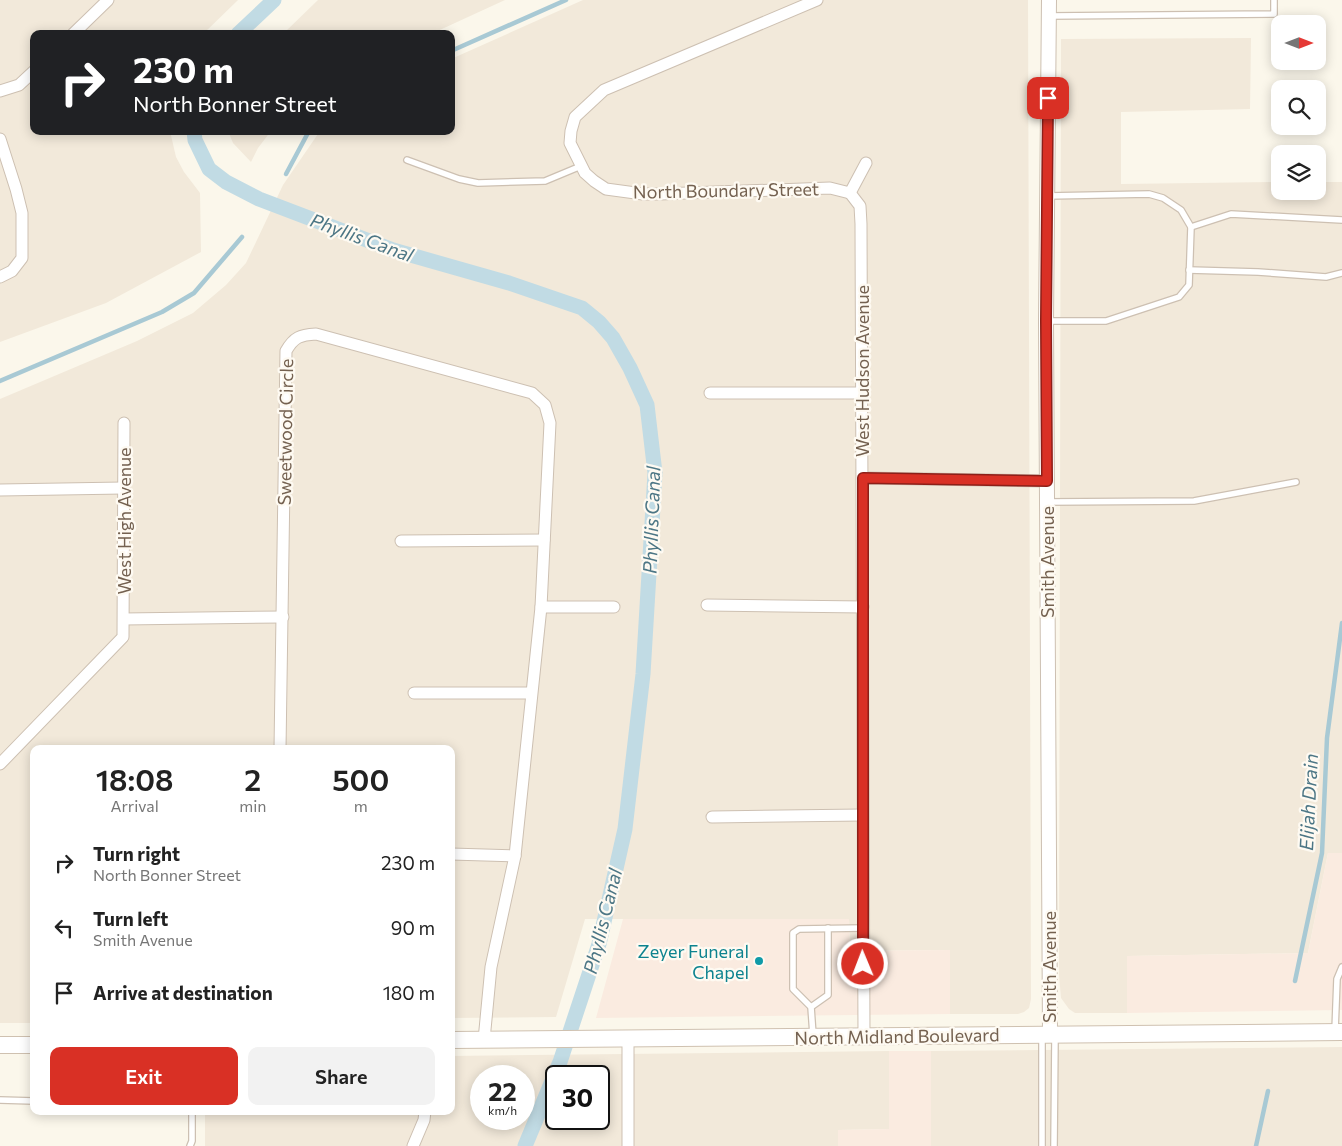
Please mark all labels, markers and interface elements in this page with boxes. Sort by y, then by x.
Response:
north arrow [1271,15,1326,70]
map controls [1271,15,1326,200]
text: 230 m [133,47,234,90]
icon: right [50,50,115,115]
pin [1027,77,1069,119]
button: search [1271,80,1326,135]
icon: arrive [1034,84,1062,112]
text: North Bonner Street [133,90,337,117]
button: layers [1271,145,1326,200]
street label: North Boundary Street [633,177,819,203]
water label: Phyllis Canal [307,208,418,267]
street label: West Hudson Avenue [851,285,873,457]
street label: Sweetwood Circle [273,358,297,506]
street label: West High Avenue [113,447,135,595]
water label: Phyllis Canal [638,465,664,574]
street label: Smith Avenue [1036,506,1058,618]
water label: Elijah Drain [1294,753,1322,851]
text: 18:08 [96,760,173,797]
text: 2 [244,760,261,797]
text: 500 [332,760,389,797]
text: Arrival [110,796,159,815]
text: min [239,796,266,815]
text: m [354,796,368,815]
text: Turn right [93,842,180,865]
icon: right [50,849,78,877]
text: 230 m [381,851,435,874]
text: North Bonner Street [93,865,241,884]
water label: Phyllis Canal [578,865,626,976]
text: Turn left [93,907,168,930]
street label: Smith Avenue [1038,911,1060,1023]
icon: left [50,914,78,942]
text: 90 m [391,916,435,939]
text: Smith Avenue [93,930,193,949]
position arrow [836,937,888,989]
place label: Zeyer Funeral Chapel [638,940,749,983]
marker: Zeyer Funeral Chapel [753,955,765,967]
icon: arrive [50,979,78,1007]
text: Arrive at destination [93,981,273,1004]
text: 180 m [383,981,435,1004]
street label: North Midland Boulevard [794,1023,1000,1049]
button: Exit [50,1047,238,1105]
button: Share [248,1047,435,1105]
speed limit sign: 30 [545,1065,610,1130]
text: 22 [488,1076,517,1106]
text: km/h [488,1103,517,1117]

